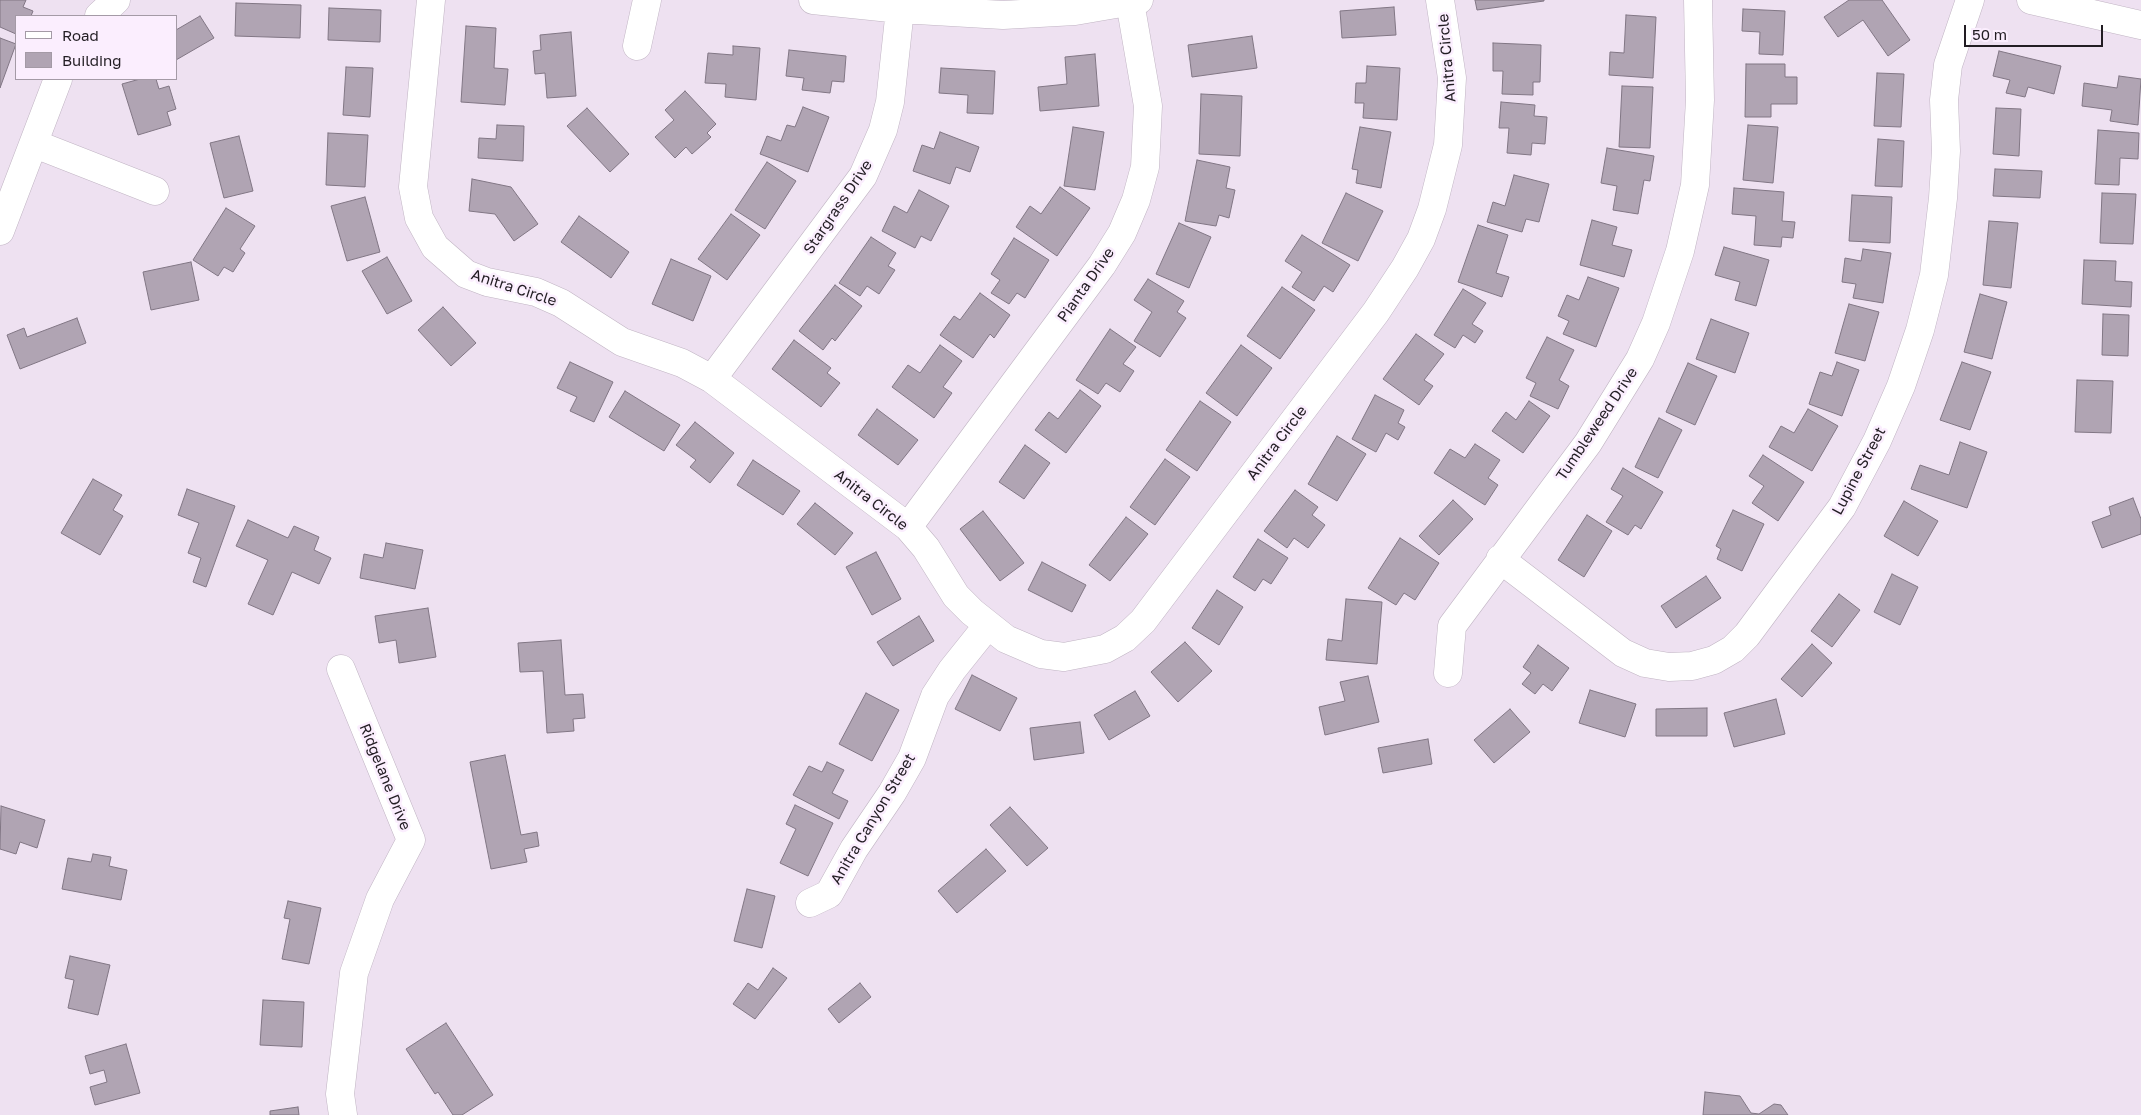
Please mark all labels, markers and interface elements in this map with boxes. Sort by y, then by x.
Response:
street label: Anitra Circle [1434,13,1460,103]
legend [15,15,178,80]
scale bar [1966,15,2105,47]
text: 50 m [1972,25,2007,43]
text: Road [62,26,99,44]
text: Building [62,51,122,69]
street label: Stargrass Drive [800,156,876,258]
street label: Pianta Drive [1054,244,1118,326]
street label: Anitra Circle [469,266,559,310]
street label: Tumbleweed Drive [1553,364,1641,484]
street label: Anitra Circle [1243,402,1311,484]
street label: Lupine Street [1828,424,1890,518]
street label: Anitra Circle [831,466,911,534]
street label: Ridgelane Drive [355,721,415,833]
street label: Anitra Canyon Street [827,750,919,888]

